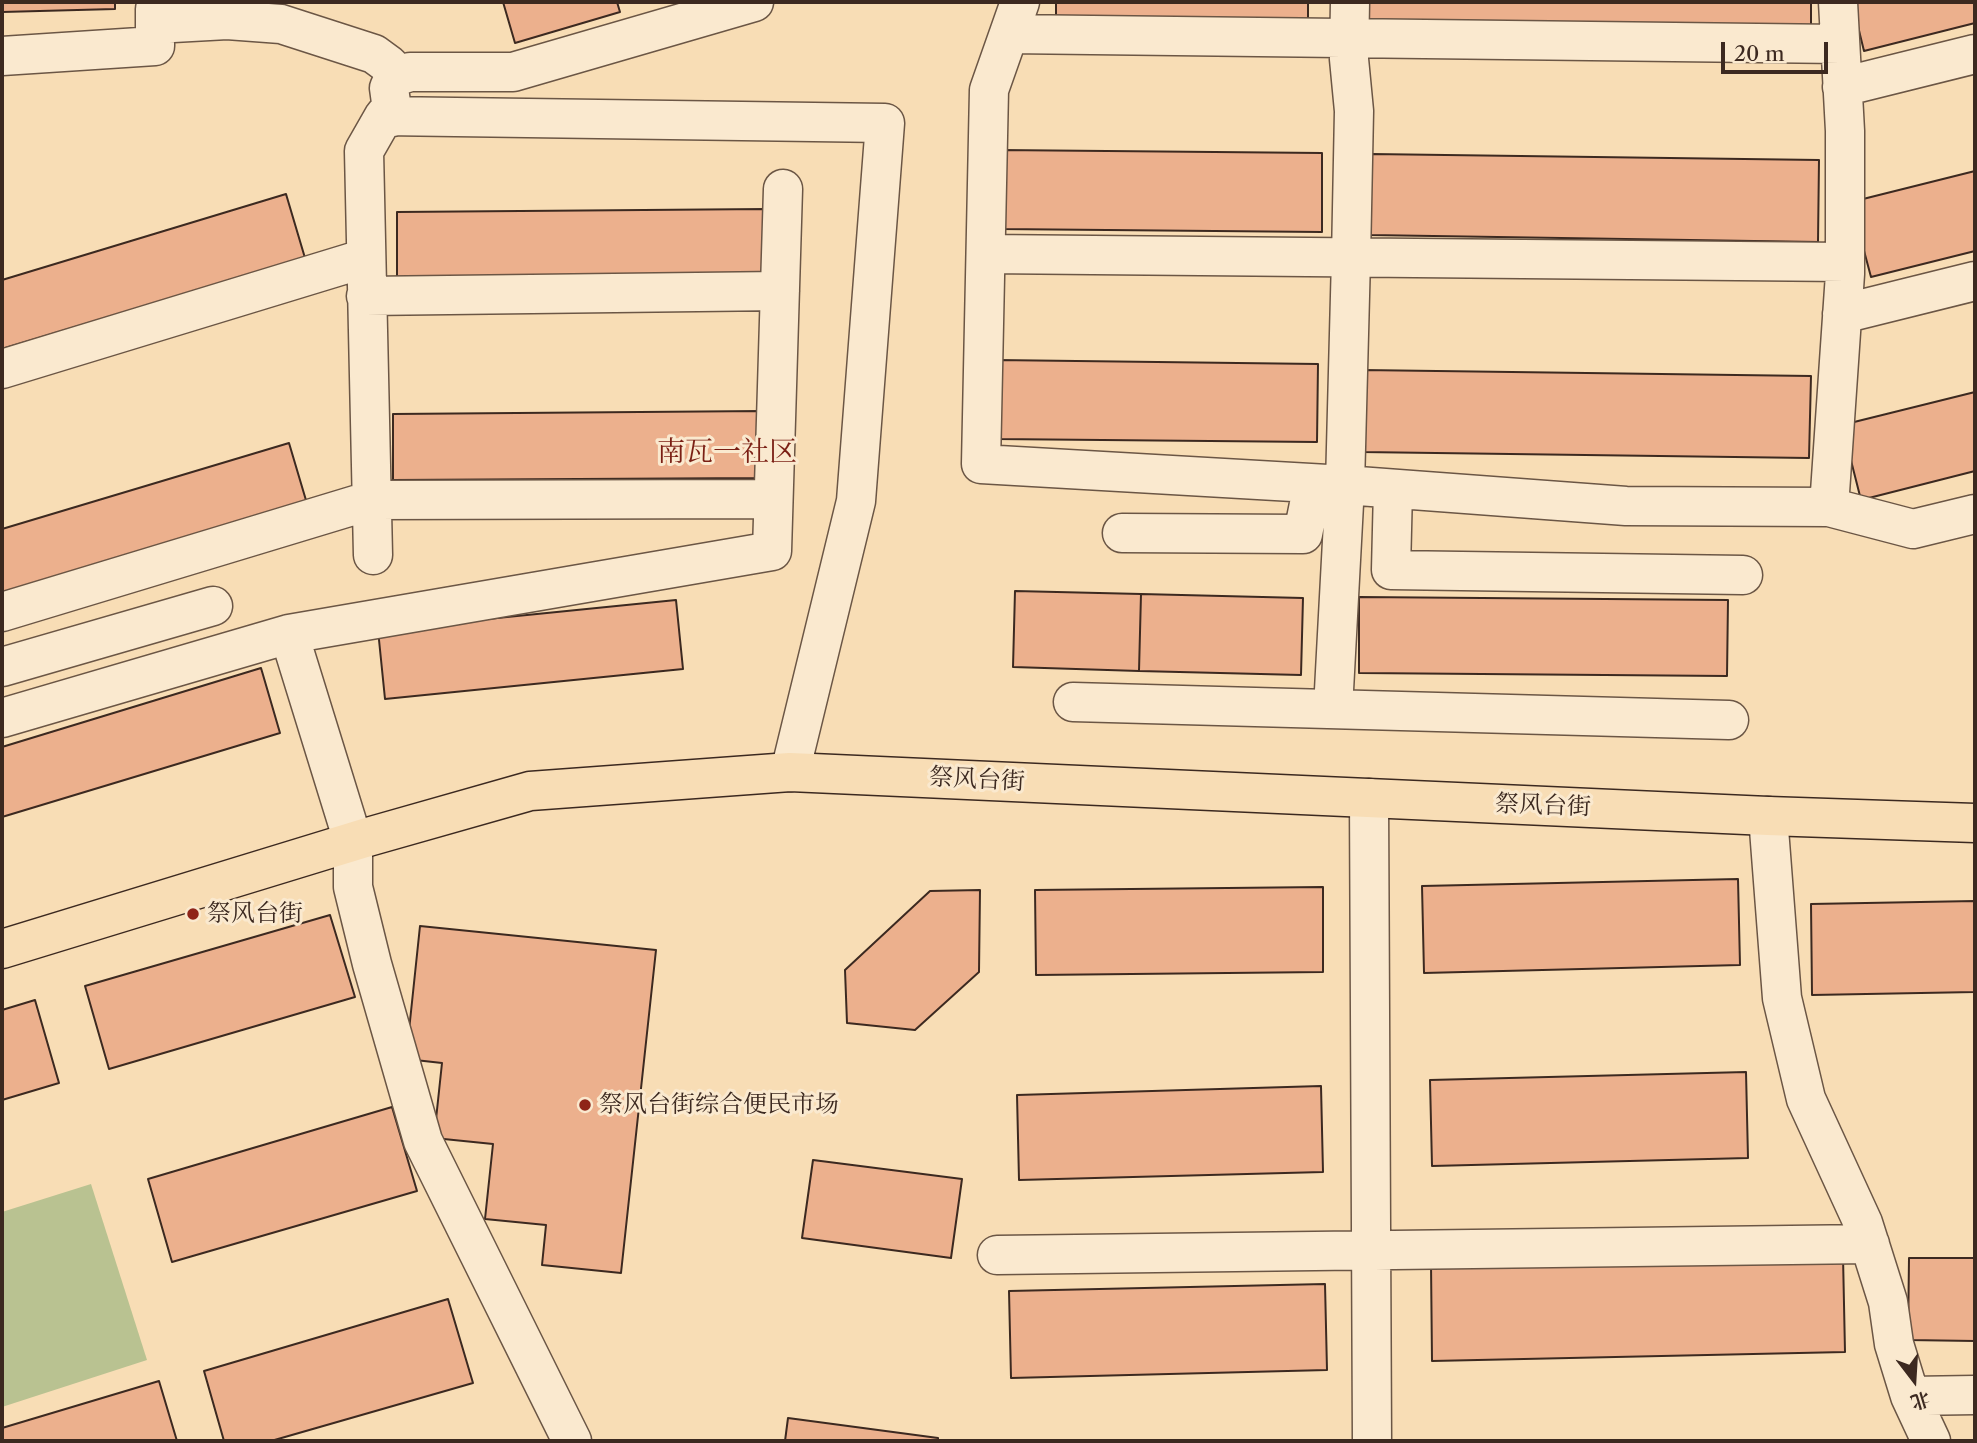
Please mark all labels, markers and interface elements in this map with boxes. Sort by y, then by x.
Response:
scale bar [1725,28,1832,72]
text: 20 m [1734,41,1785,66]
district label: 南瓦一社区 [657,436,797,470]
street label: 祭风台街 [928,763,1026,797]
street label: 祭风台街 [1495,790,1591,822]
place label: 祭风台街 [207,900,303,928]
marker: 祭风台街 [185,906,201,922]
place label: 祭风台街综合便民市场 [599,1091,839,1119]
marker: 祭风台街综合便民市场 [577,1097,593,1113]
north arrow [1879,1345,1949,1415]
text: 北 [1908,1387,1933,1414]

